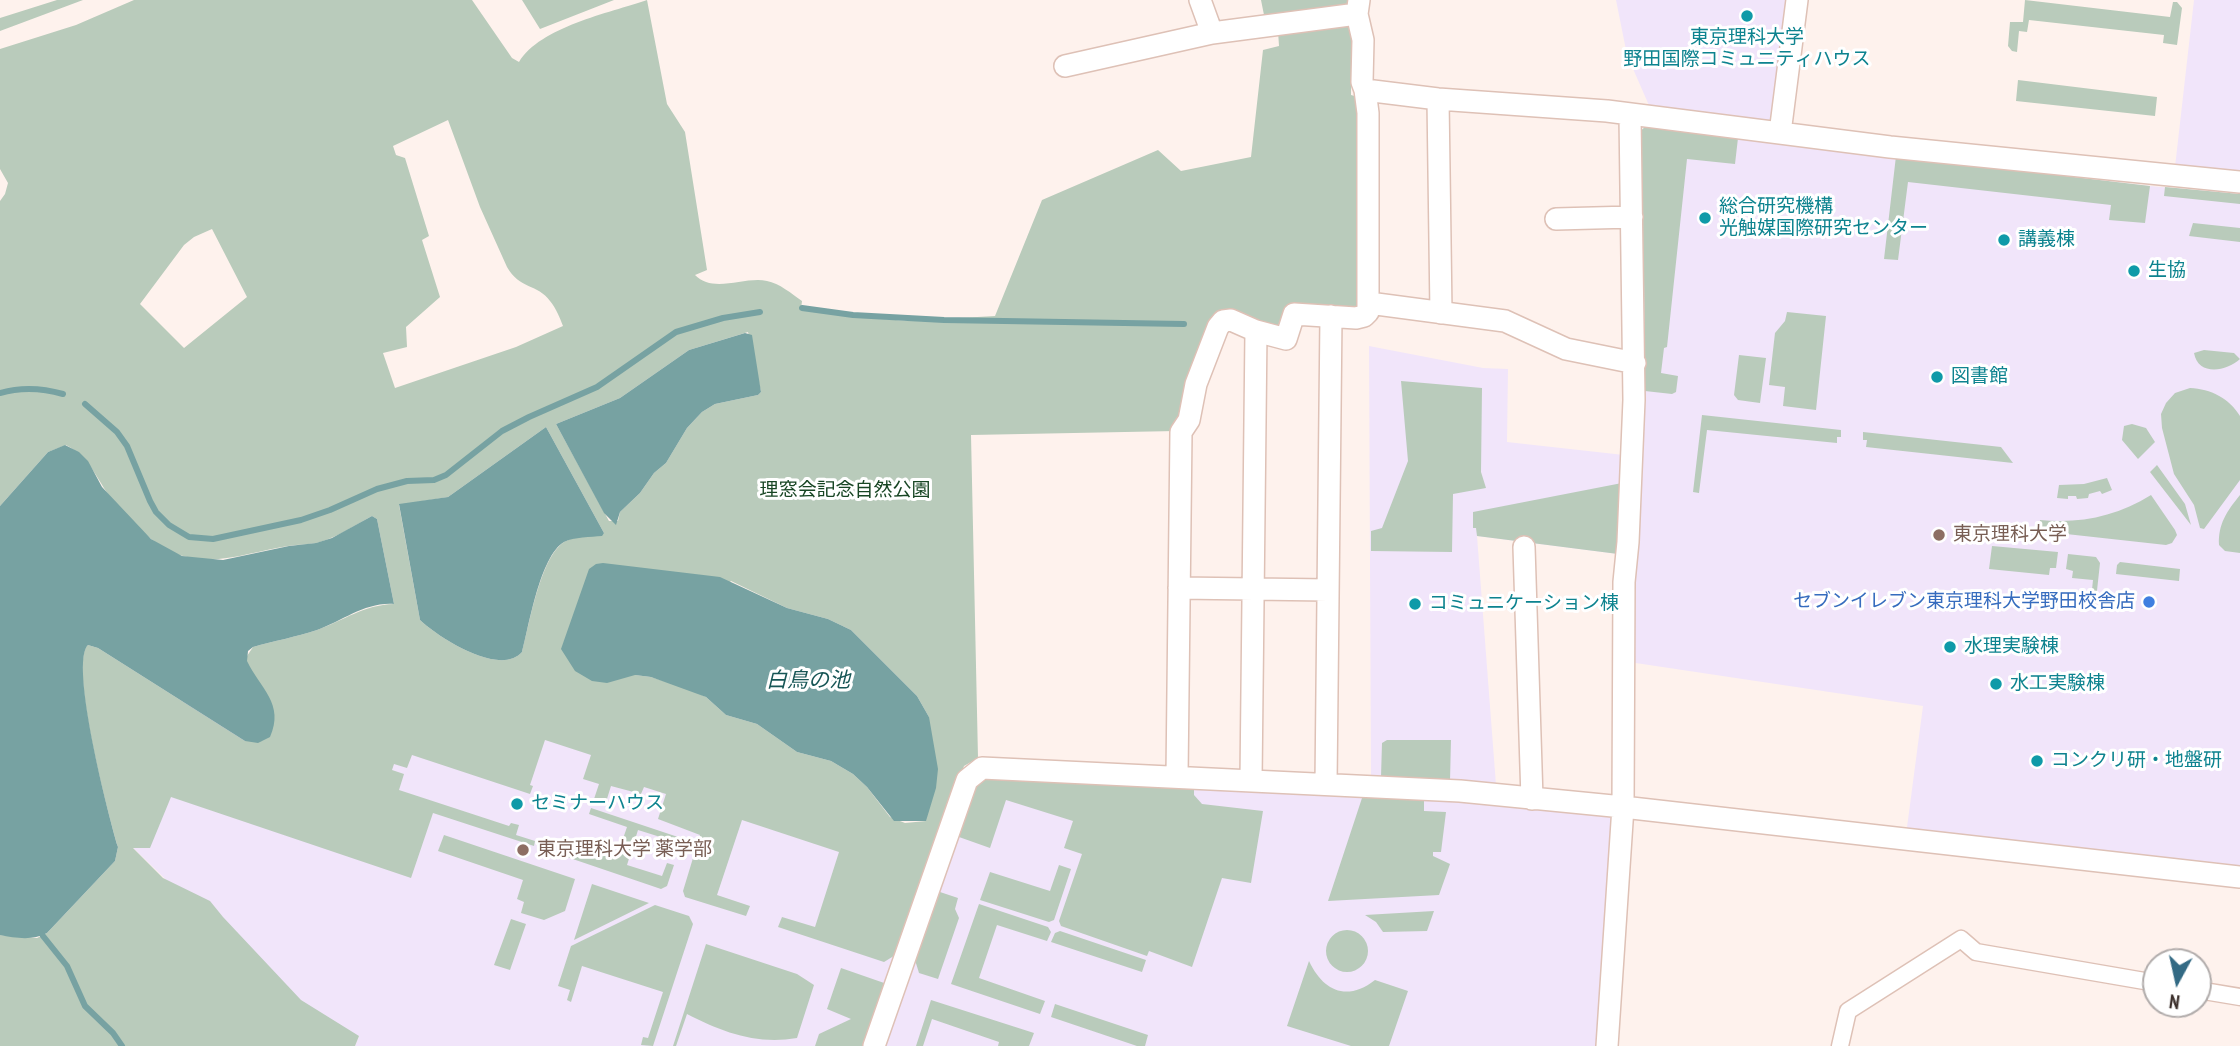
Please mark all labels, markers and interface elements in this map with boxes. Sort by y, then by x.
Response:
marker: 東京理科大学 野田国際コミュニティハウス [1739,8,1755,24]
place label: 東京理科大学 野田国際コミュニティハウス [1624,27,1870,71]
place label: 総合研究機構 光触媒国際研究センター [1719,196,1928,240]
marker: 総合研究機構 光触媒国際研究センター [1697,210,1713,226]
place label: 講義棟 [2018,229,2075,251]
marker: 講義棟 [1996,232,2012,248]
place label: 生協 [2148,260,2186,282]
marker: 生協 [2126,263,2142,279]
place label: 図書館 [1951,366,2008,388]
marker: 図書館 [1929,369,1945,385]
park label: 理窓会記念自然公園 [760,480,930,502]
place label: 東京理科大学 [1953,524,2067,546]
marker: 東京理科大学 [1931,527,1947,543]
place label: セブンイレブン東京理科大学野田校舎店 [1793,591,2135,613]
place label: コミュニケーション棟 [1429,593,1619,615]
marker: セブンイレブン東京理科大学野田校舎店 [2141,594,2157,610]
marker: コミュニケーション棟 [1407,596,1423,612]
place label: 水理実験棟 [1964,636,2059,658]
marker: 水理実験棟 [1942,639,1958,655]
water label: 白鳥の池 [766,668,850,694]
place label: 水工実験棟 [2010,673,2105,695]
marker: 水工実験棟 [1988,676,2004,692]
place label: コンクリ研・地盤研 [2051,750,2222,772]
marker: コンクリ研・地盤研 [2029,753,2045,769]
place label: セミナーハウス [531,793,664,815]
marker: セミナーハウス [509,796,525,812]
place label: 東京理科大学 薬学部 [537,839,712,861]
marker: 東京理科大学 薬学部 [515,842,531,858]
north arrow [2142,948,2212,1018]
text: N [2168,989,2181,1014]

